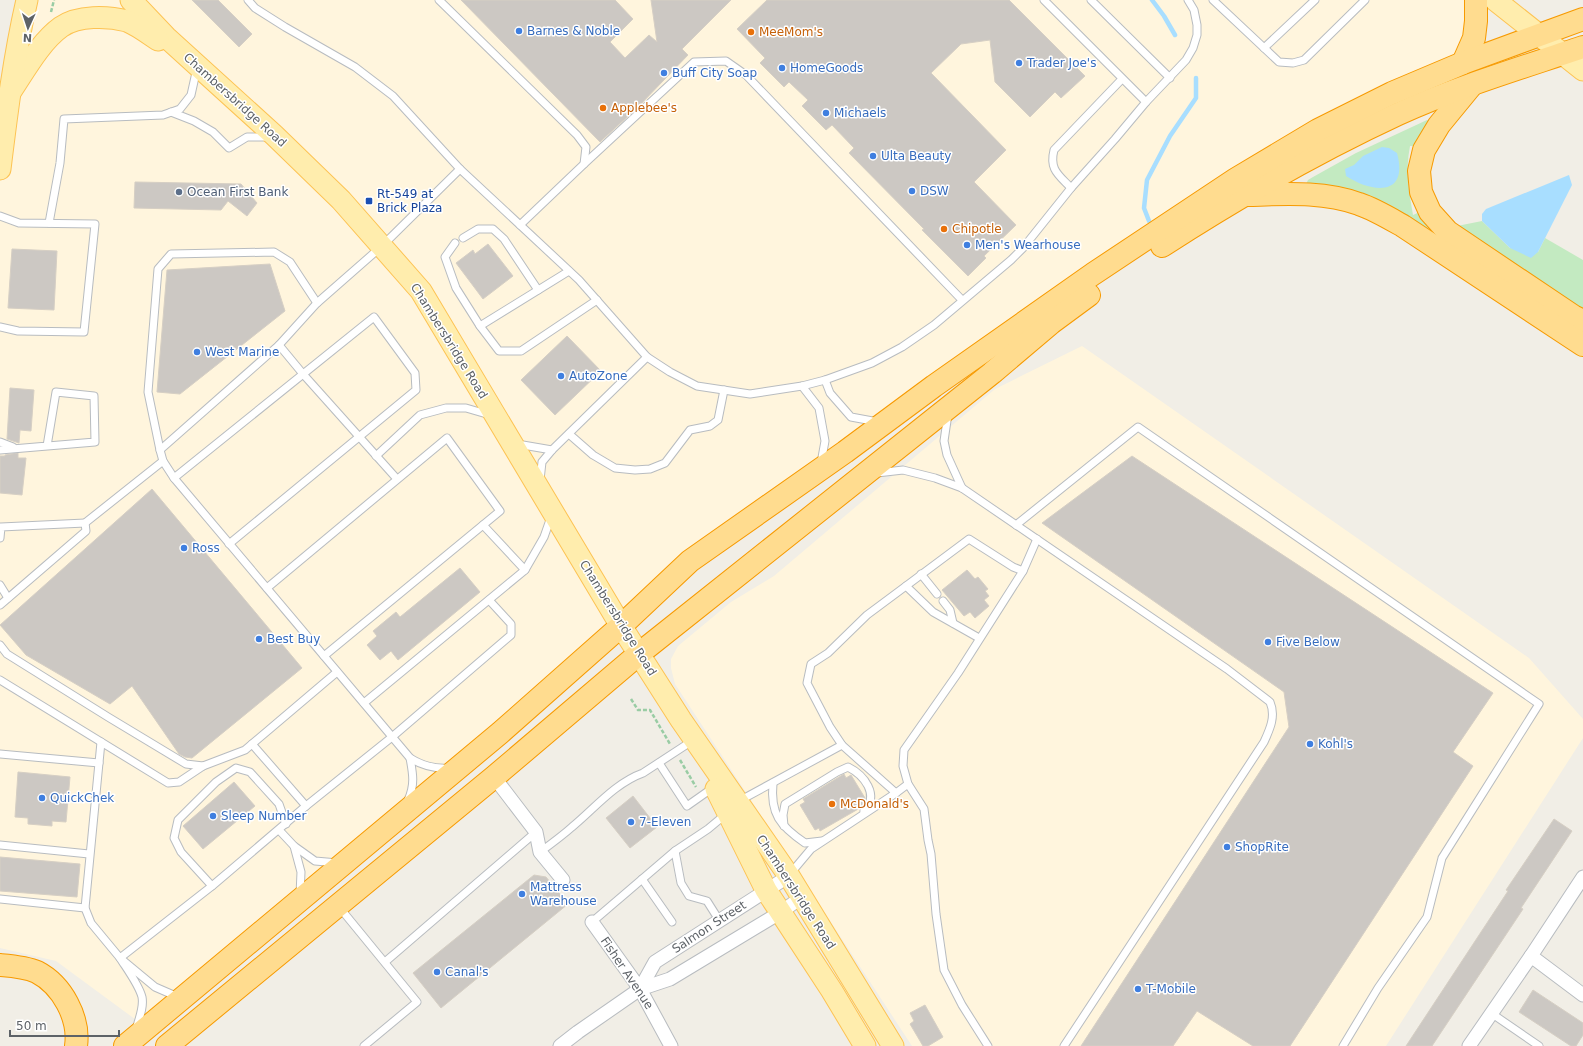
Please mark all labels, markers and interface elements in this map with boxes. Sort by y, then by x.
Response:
north arrow [8,8,48,48]
place label: Barnes & Noble [527,24,620,38]
place label: MeeMom's [759,25,823,39]
marker: Barnes & Noble [514,26,524,36]
marker: MeeMom's [746,27,756,37]
text: N [23,31,32,44]
street label: Chambersbridge Road [181,50,289,150]
place label: Trader Joe's [1026,56,1096,70]
marker: Trader Joe's [1014,58,1024,68]
place label: HomeGoods [790,61,863,75]
marker: HomeGoods [777,63,787,73]
place label: Buff City Soap [672,66,757,80]
marker: Buff City Soap [659,68,669,78]
place label: Applebee's [611,101,677,115]
marker: Applebee's [598,103,608,113]
place label: Michaels [834,106,886,120]
marker: Michaels [821,108,831,118]
place label: Ulta Beauty [881,149,951,163]
marker: Ulta Beauty [868,151,878,161]
place label: DSW [920,184,949,198]
place label: Ocean First Bank [187,185,288,199]
marker: DSW [907,186,917,196]
marker: Ocean First Bank [174,187,184,197]
place label: Rt-549 at Brick Plaza [377,187,442,215]
marker: Rt-549 at Brick Plaza [364,196,374,206]
place label: Chipotle [952,222,1002,236]
marker: Chipotle [939,224,949,234]
place label: Men's Wearhouse [975,238,1081,252]
marker: Men's Wearhouse [962,240,972,250]
street label: Chambersbridge Road [408,281,490,401]
place label: West Marine [205,345,279,359]
marker: West Marine [192,347,202,357]
place label: AutoZone [569,369,627,383]
marker: AutoZone [556,371,566,381]
place label: Ross [192,541,220,555]
marker: Ross [179,543,189,553]
street label: Chambersbridge Road [577,558,659,678]
place label: Best Buy [267,632,320,646]
marker: Best Buy [254,634,264,644]
place label: Five Below [1276,635,1340,649]
marker: Five Below [1263,637,1273,647]
place label: Kohl's [1318,737,1353,751]
marker: Kohl's [1305,739,1315,749]
place label: QuickChek [50,791,114,805]
marker: QuickChek [37,793,47,803]
place label: McDonald's [840,797,909,811]
marker: McDonald's [827,799,837,809]
place label: Sleep Number [221,809,306,823]
marker: Sleep Number [208,811,218,821]
place label: 7-Eleven [639,815,691,829]
marker: 7-Eleven [626,817,636,827]
street label: Chambersbridge Road [754,832,838,952]
place label: ShopRite [1235,840,1289,854]
marker: ShopRite [1222,842,1232,852]
place label: Mattress Warehouse [530,880,597,908]
marker: Mattress Warehouse [517,889,527,899]
street label: Salmon Street [669,898,749,956]
street label: Fisher Avenue [598,934,656,1012]
place label: Canal's [445,965,489,979]
marker: Canal's [432,967,442,977]
place label: T-Mobile [1145,982,1196,996]
marker: T-Mobile [1133,984,1143,994]
scale bar [10,1012,119,1038]
text: 50 m [16,1019,47,1033]

